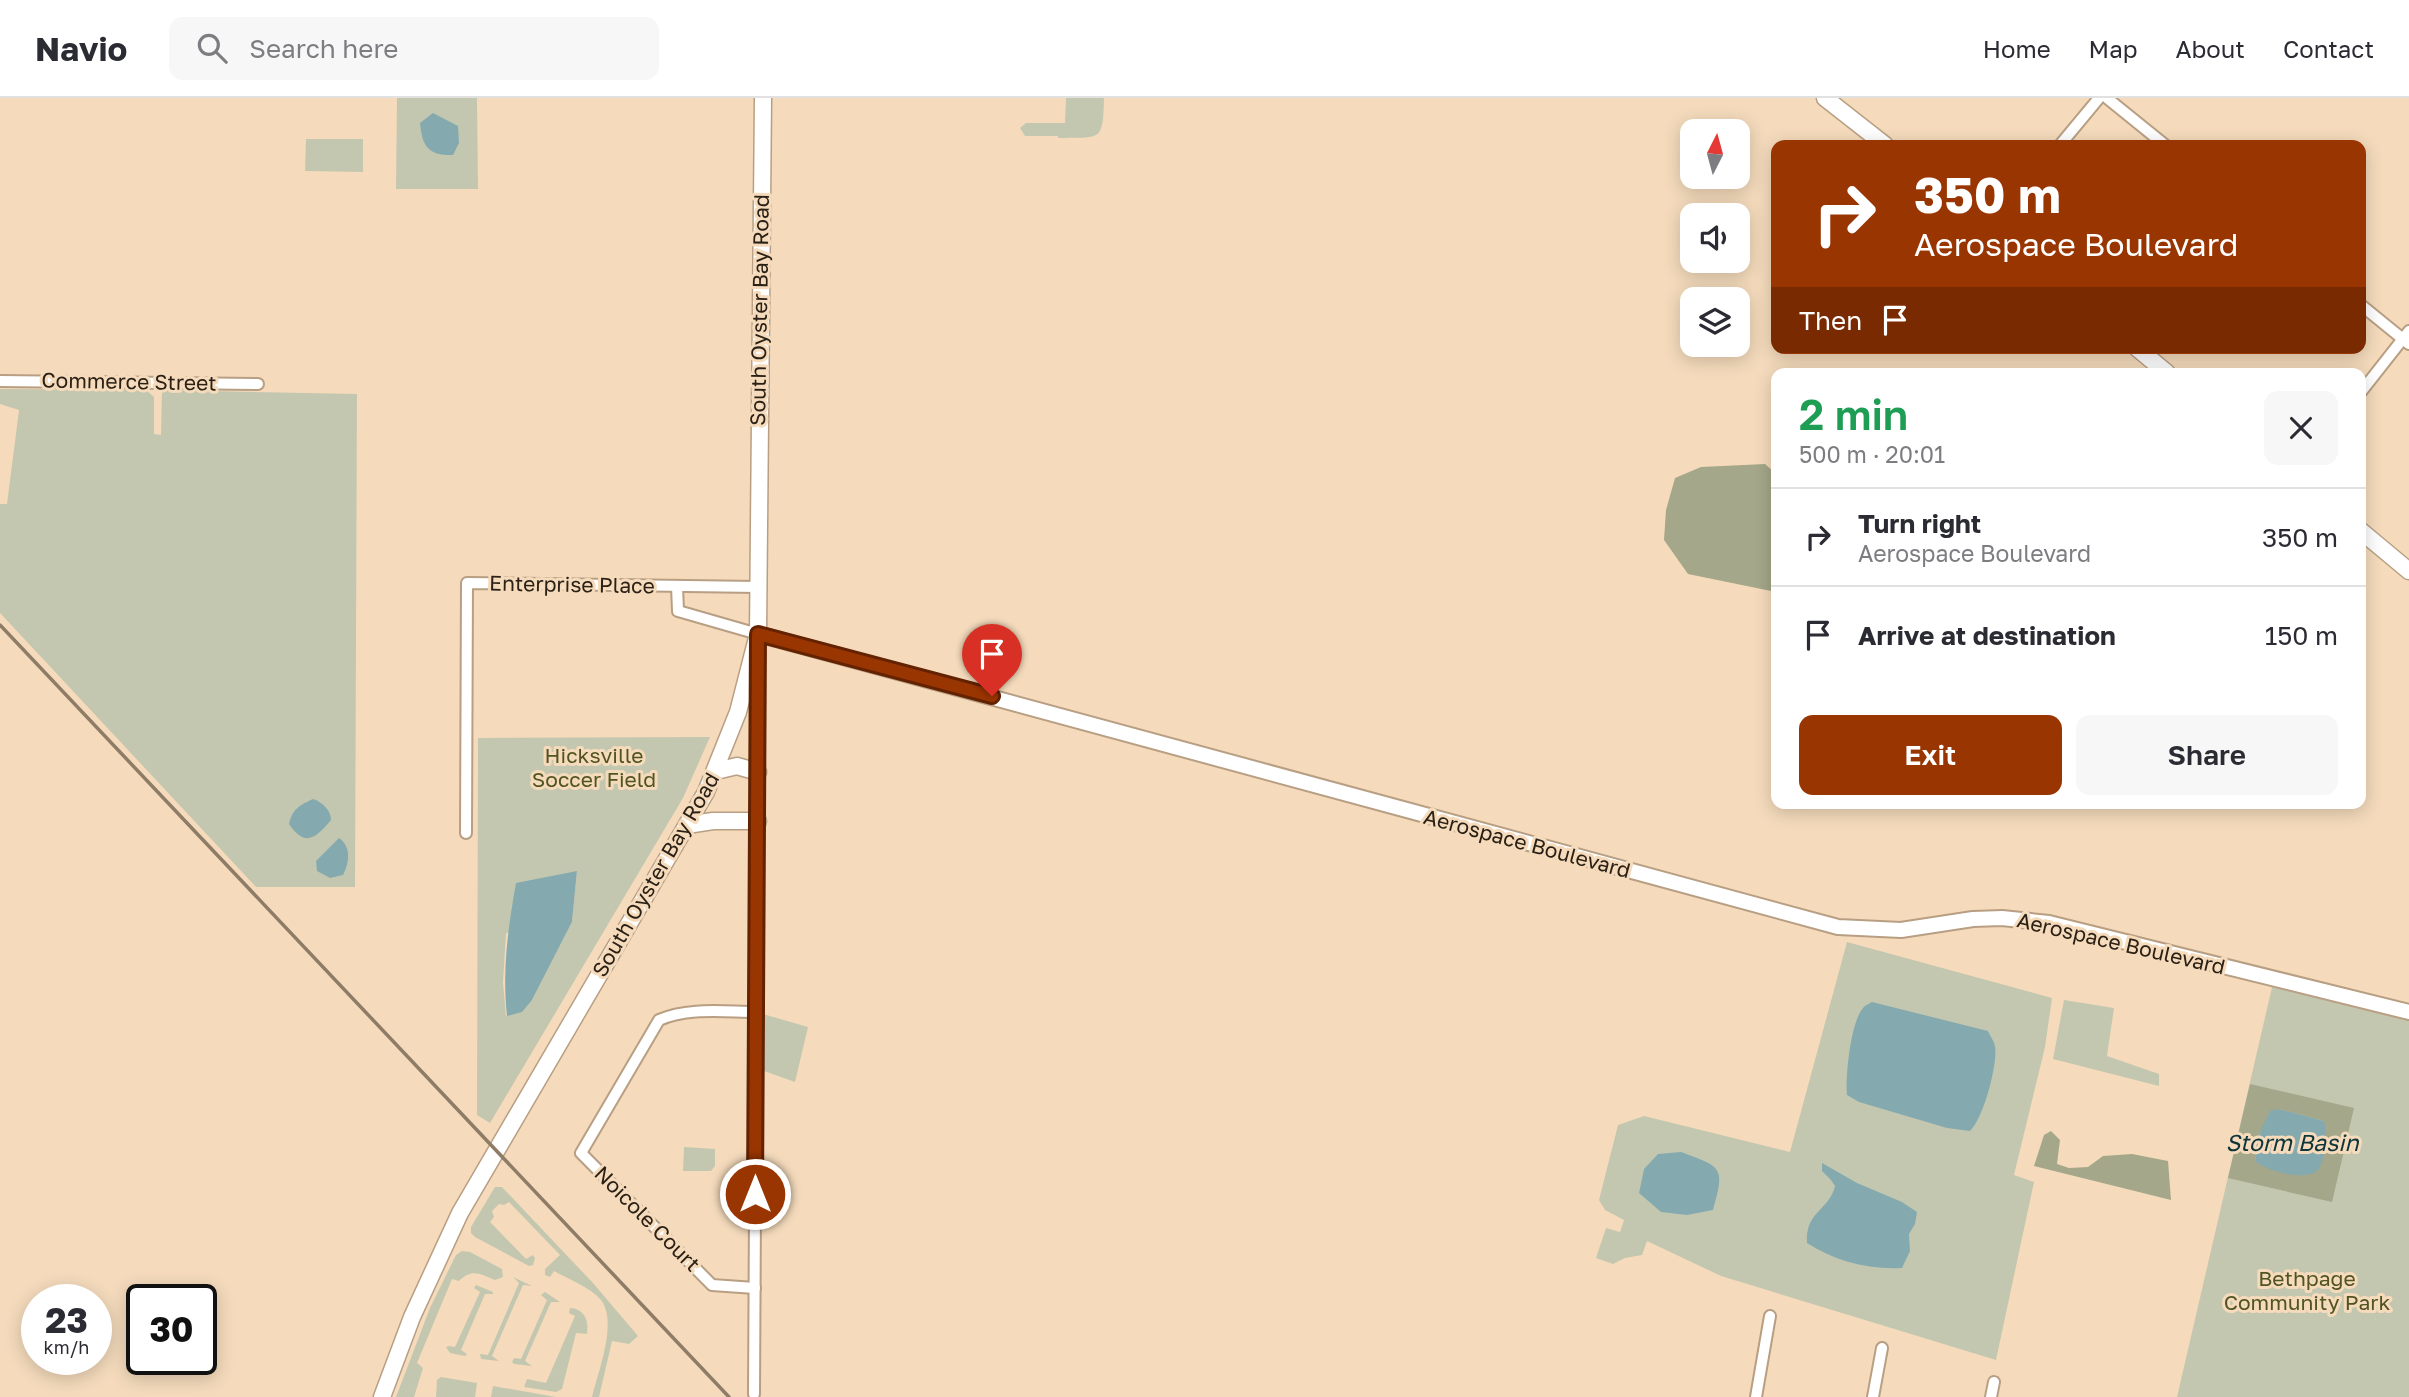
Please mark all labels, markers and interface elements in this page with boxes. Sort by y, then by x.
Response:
search box [169,17,659,80]
text: Navio [35,29,127,68]
icon: search [193,29,231,67]
text: Search here [249,33,398,64]
text: Home [1983,34,2051,63]
text: Map [2089,34,2138,63]
text: About [2176,34,2245,63]
text: Contact [2283,34,2374,63]
north arrow [1680,119,1750,189]
map controls [1680,119,1750,357]
text: 350 m [1914,165,2061,224]
icon: right [1799,168,1890,259]
street label: South Oyster Bay Road [744,194,774,426]
button: sound [1680,203,1750,273]
text: Aerospace Boulevard [1914,225,2238,263]
button: layers [1680,287,1750,357]
icon: arrive [1876,301,1914,339]
text: Then [1799,305,1862,336]
street label: Commerce Street [41,366,217,396]
text: 2 min [1799,389,1908,439]
button: close [2264,391,2338,465]
text: 500 m · 20:01 [1799,440,1945,468]
text: Turn right [1858,508,1981,539]
icon: right [1799,518,1837,556]
text: 350 m [2262,522,2338,553]
text: Aerospace Boulevard [1858,539,2091,567]
street label: Enterprise Place [489,570,655,598]
icon: arrive [1799,616,1837,654]
text: Arrive at destination [1858,620,2116,651]
text: 150 m [2265,620,2338,651]
pin [962,624,1022,696]
icon: arrive [973,635,1011,673]
button: Exit [1799,715,2062,795]
button: Share [2076,715,2338,795]
park label: Hicksville Soccer Field [532,742,656,792]
street label: South Oyster Bay Road [586,768,724,981]
street label: Aerospace Boulevard [1421,803,1633,883]
street label: Aerospace Boulevard [2015,906,2228,980]
water label: Storm Basin [2225,1128,2359,1156]
position arrow [718,1157,792,1231]
street label: Noicole Court [589,1160,706,1277]
park label: Bethpage Community Park [2224,1265,2390,1315]
speed limit sign: 30 [126,1284,217,1375]
text: 23 [45,1299,88,1341]
text: km/h [44,1336,89,1358]

